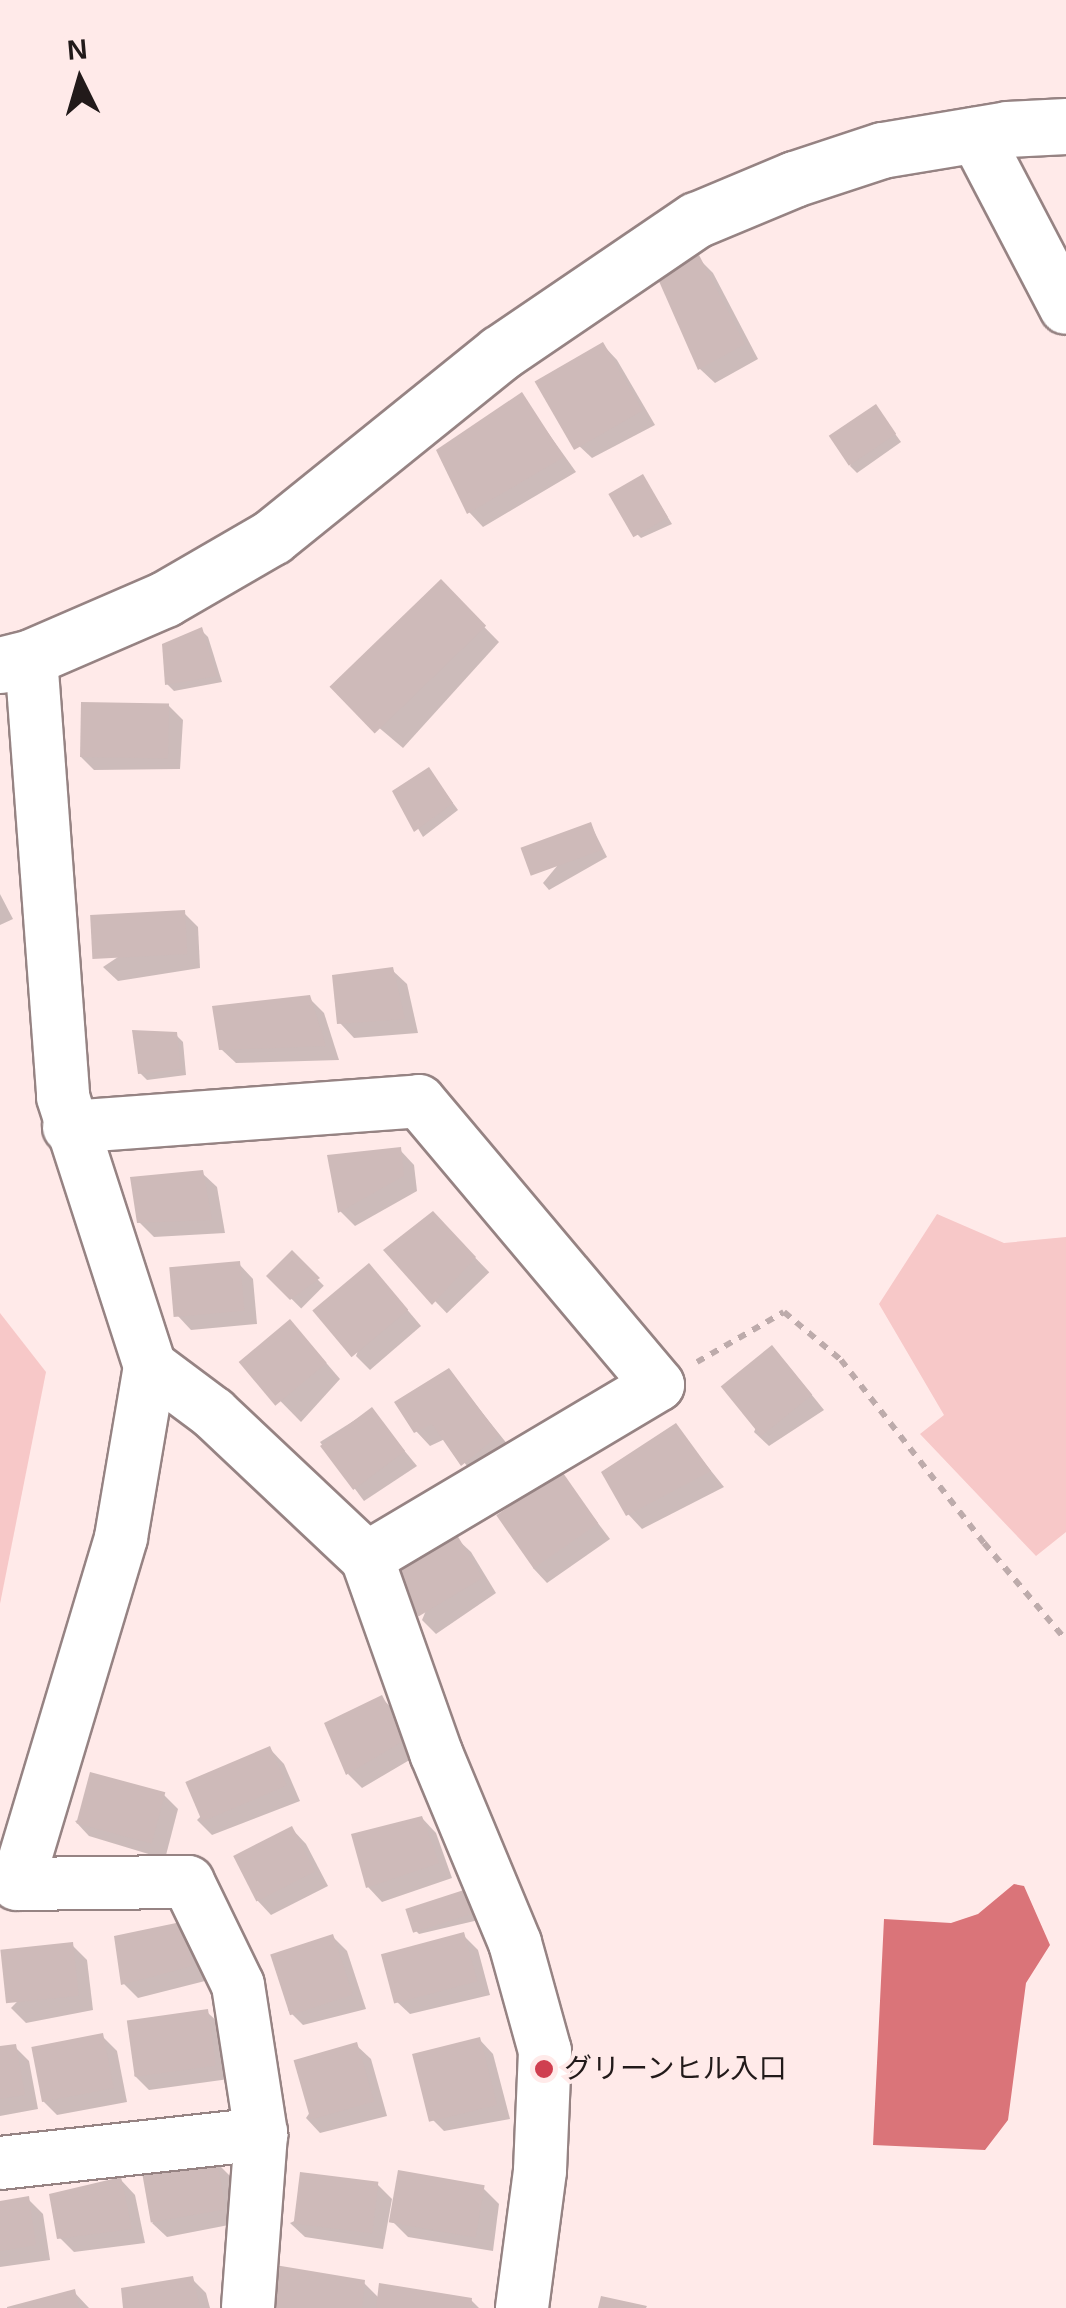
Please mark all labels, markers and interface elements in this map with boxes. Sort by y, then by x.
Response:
north arrow [30,30,130,130]
text: N [66,33,89,66]
place label: グリーンヒル入口 [564,2052,788,2086]
marker: グリーンヒル入口 [533,2058,555,2080]

